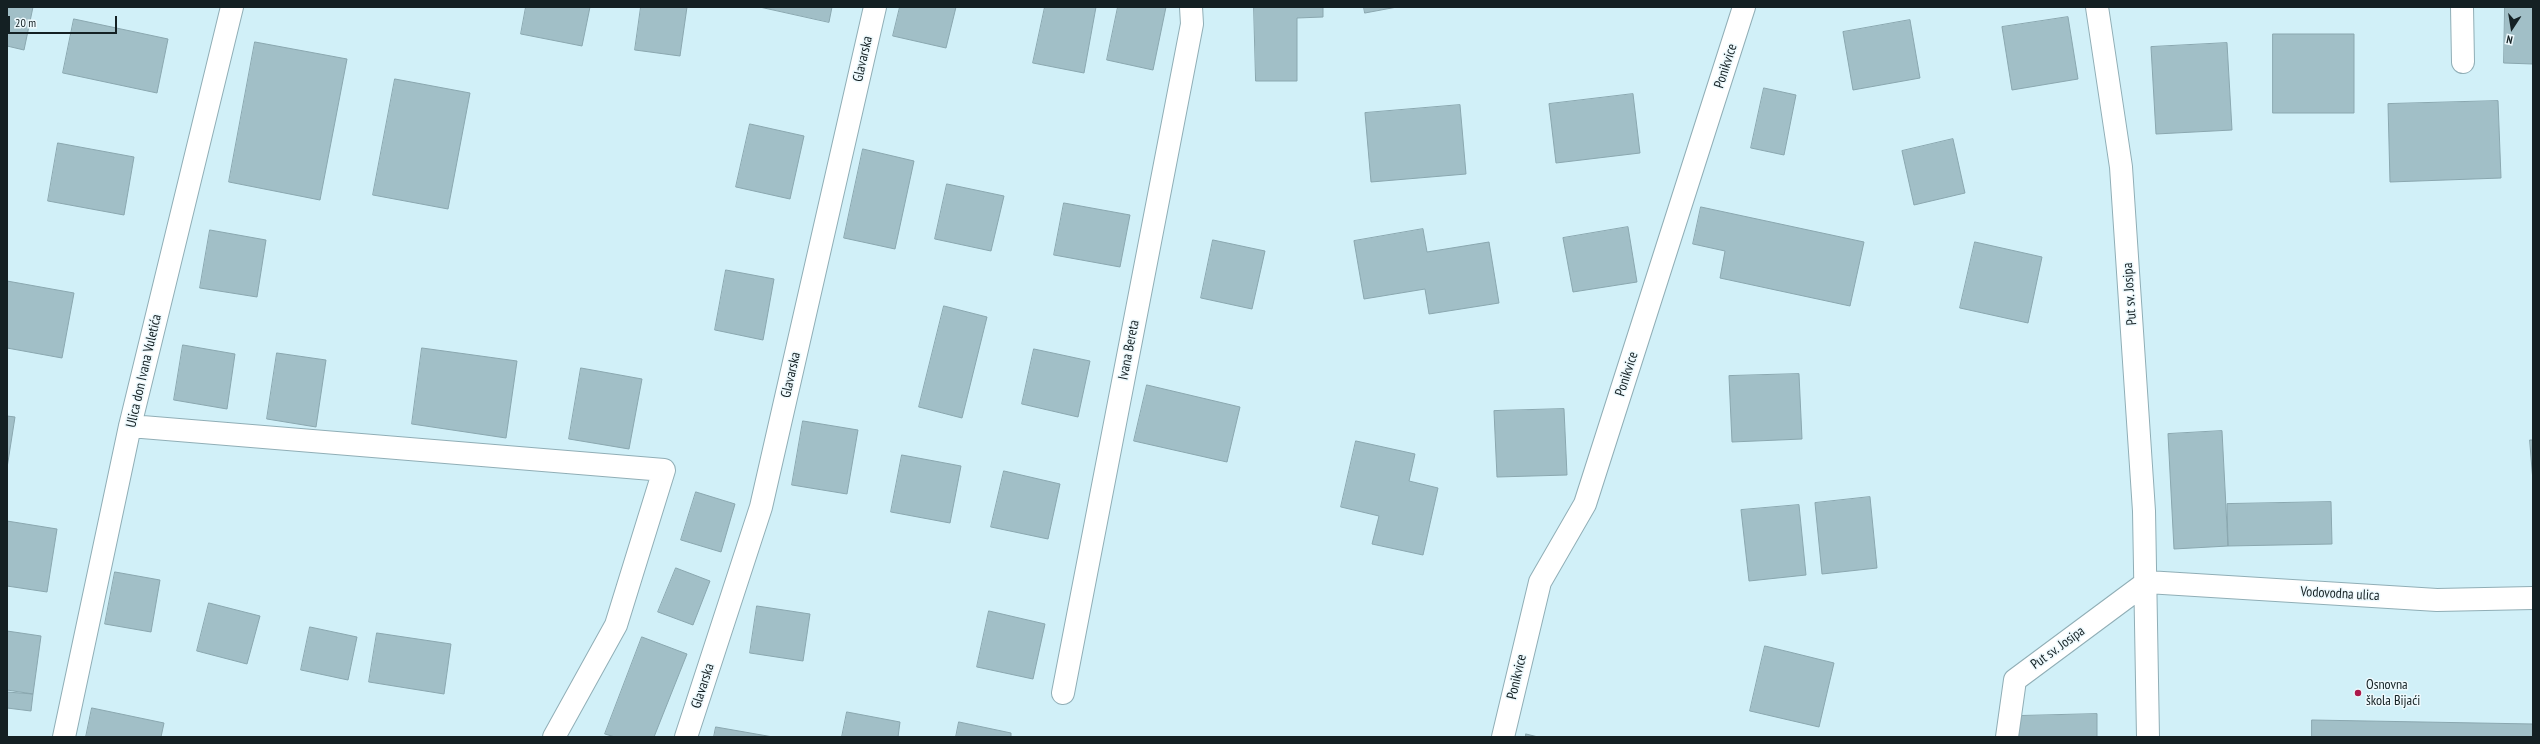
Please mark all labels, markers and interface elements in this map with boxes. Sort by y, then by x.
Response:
scale bar [10,8,119,34]
north arrow [2492,8,2532,48]
text: 20 m [15,15,36,30]
text: N [2505,32,2514,47]
street label: Glavarska [850,35,876,83]
street label: Ponikvice [1711,42,1741,90]
street label: Put sv. Josipa [2119,262,2141,326]
street label: Ulica don Ivana Vuletića [123,313,165,429]
street label: Ivana Bereta [1115,319,1143,381]
street label: Ponikvice [1612,350,1642,398]
street label: Glavarska [778,351,804,399]
street label: Vodovodna ulica [2300,584,2380,604]
street label: Put sv. Josipa [2028,623,2088,673]
street label: Ponikvice [1504,653,1530,701]
street label: Glavarska [688,661,718,711]
place label: Osnovna škola Bijaći [2366,677,2420,710]
marker: Osnovna škola Bijaći [2353,688,2363,698]

